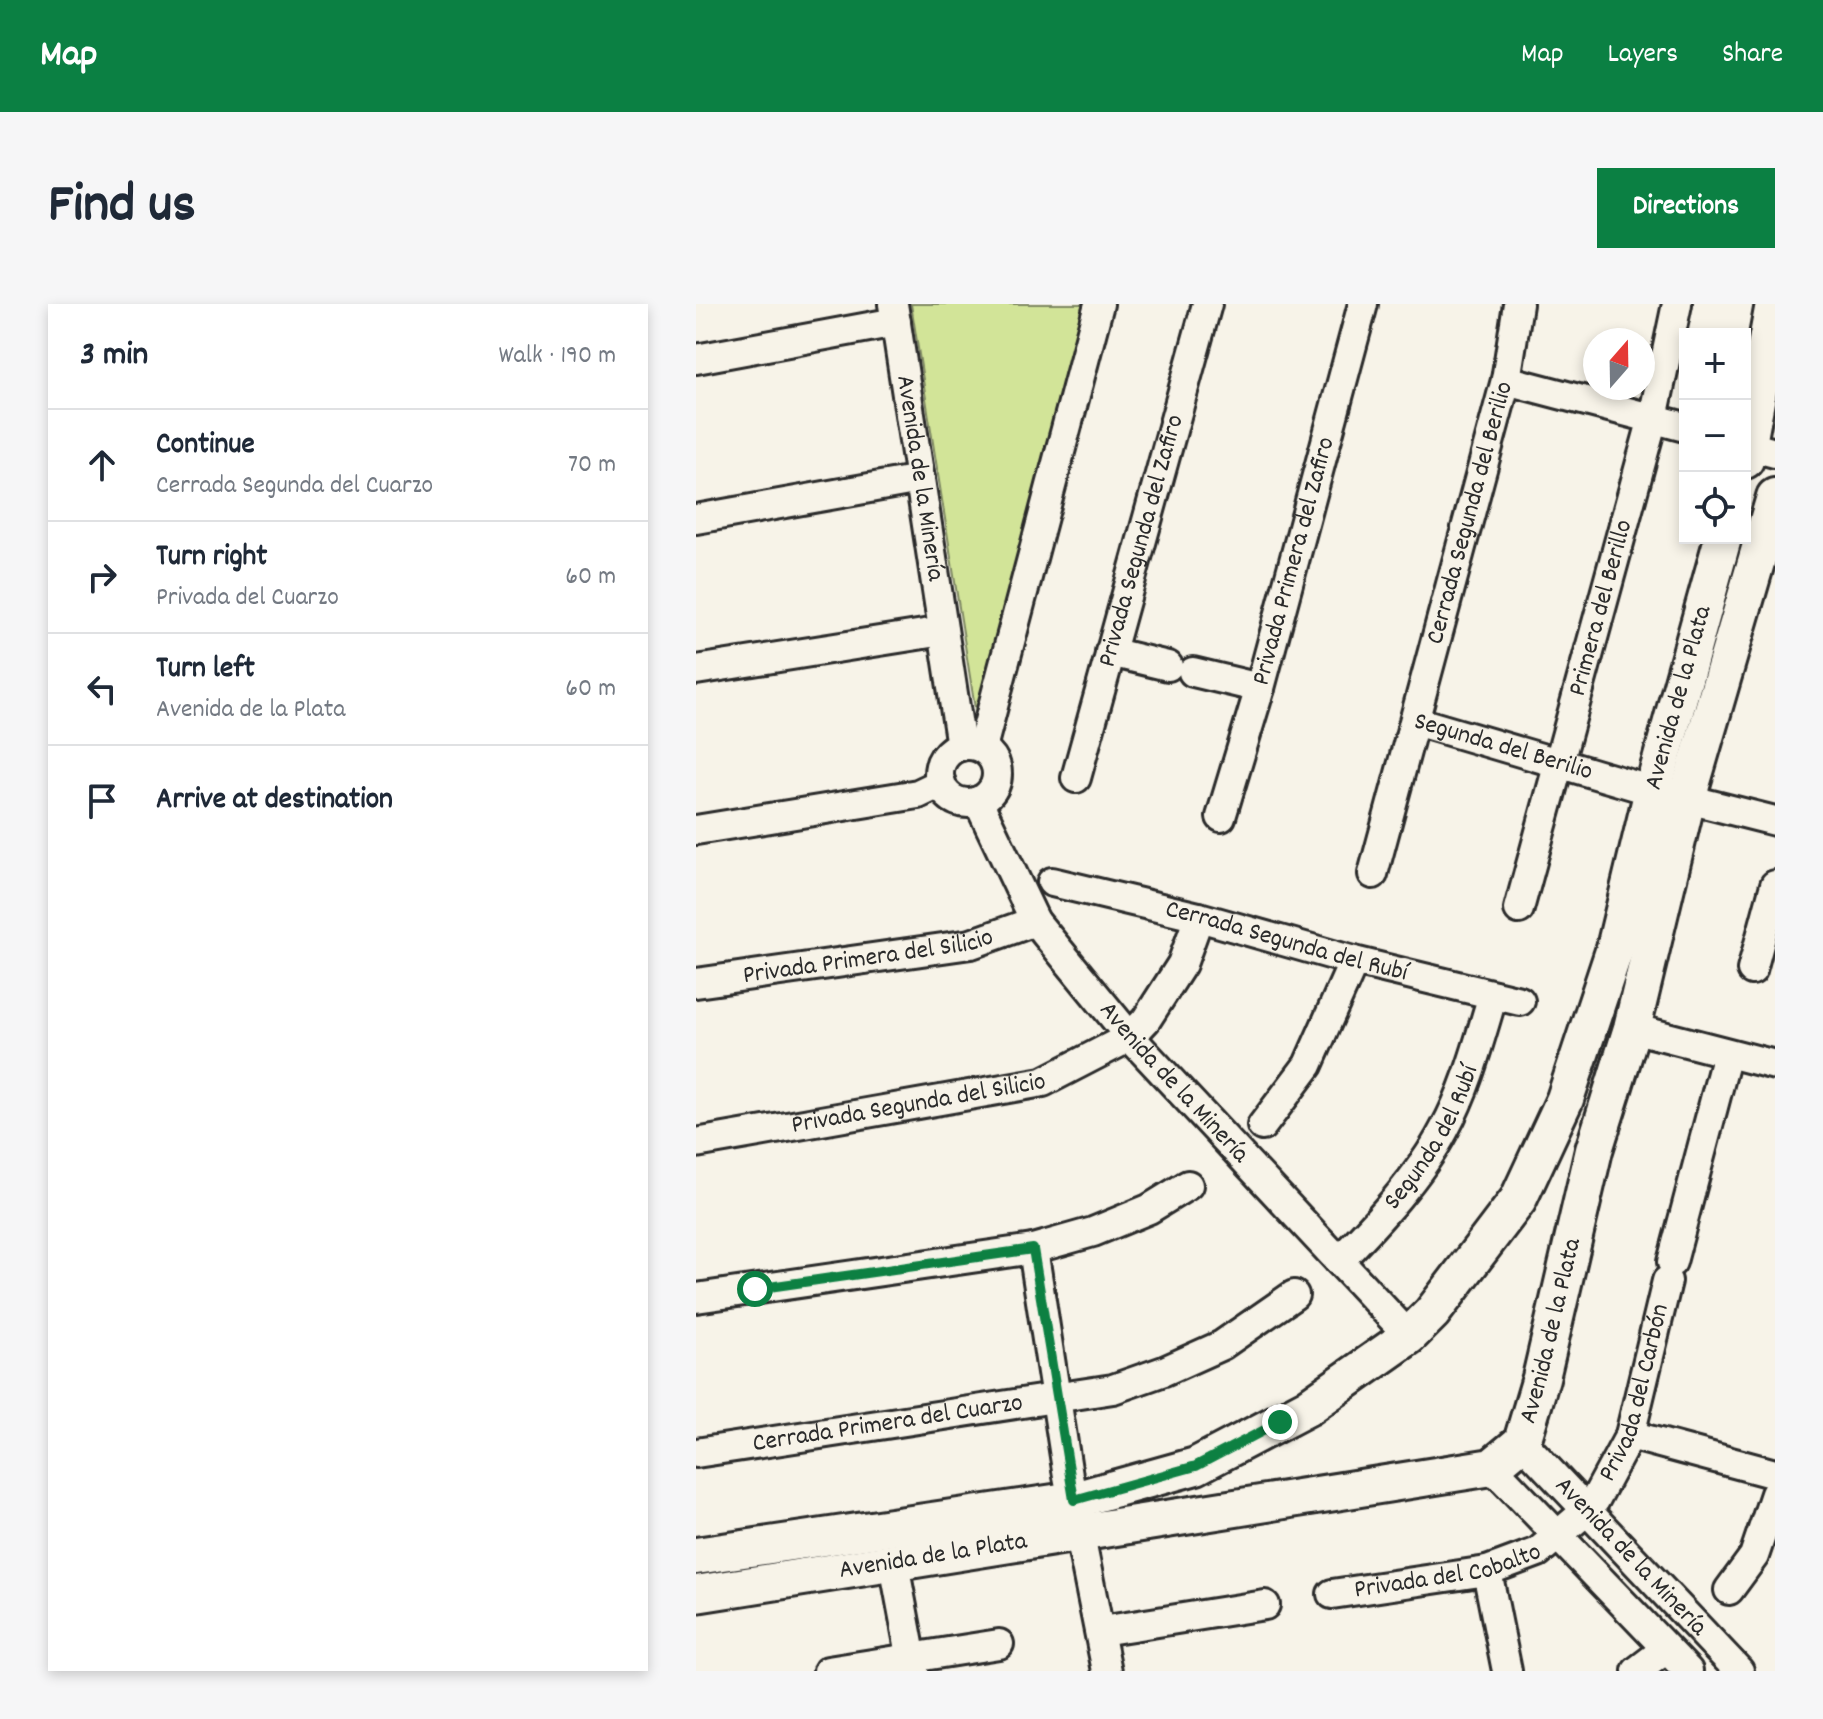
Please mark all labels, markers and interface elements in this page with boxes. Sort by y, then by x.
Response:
text: Map [40,29,98,84]
text: Map [1521,36,1564,76]
text: Layers [1608,36,1678,76]
text: Share [1722,36,1783,76]
text: Find us [48,168,196,248]
button: Directions [1597,168,1775,248]
north arrow [1583,328,1655,400]
map controls [1679,328,1751,544]
button: + [1679,328,1751,400]
text: 3 min [80,332,148,381]
text: Walk · 190 m [499,338,616,375]
street label: Avenida de la Minería [886,372,954,584]
street label: Cerrada Segunda del Berilio [1417,377,1523,648]
button: − [1679,400,1751,472]
street label: Privada Segunda del Zafiro [1089,410,1194,671]
text: Continue [156,425,255,468]
street label: Privada Primera del Zafiro [1243,433,1345,690]
icon: ahead [80,443,124,487]
text: 70 m [568,447,616,484]
text: Cerrada Segunda del Cuarzo [156,468,433,505]
button: locate [1679,472,1751,544]
street label: Primera del Berillo [1559,516,1643,700]
text: Turn right [156,537,267,580]
icon: right [80,555,124,599]
text: 60 m [565,559,616,596]
text: Privada del Cuarzo [156,580,339,617]
street label: Avenida de la Plata [1635,601,1722,794]
text: Turn left [156,649,255,692]
icon: left [80,667,124,711]
text: 60 m [565,671,616,708]
text: Avenida de la Plata [156,692,346,729]
street label: Segunda del Berilio [1410,703,1597,791]
icon: arrive [80,779,124,823]
text: Arrive at destination [156,780,393,823]
street label: Cerrada Segunda del Rubí [1162,891,1414,992]
street label: Privada Primera del Silicio [740,919,999,995]
street label: Avenida de la Minería [1090,994,1258,1172]
street label: Segunda del Rubí [1375,1058,1489,1219]
street label: Privada Segunda del Silicio [789,1063,1049,1144]
street label: Avenida de la Plata [1510,1234,1592,1428]
route start [737,1271,773,1307]
street label: Privada del Carbón [1590,1300,1679,1489]
street label: Cerrada Primera del Cuarzo [750,1385,1025,1463]
route end [1262,1404,1298,1440]
street label: Avenida de la Minería [1546,1469,1716,1645]
street label: Avenida de la Plata [836,1523,1030,1589]
street label: Privada del Cobalto [1352,1534,1547,1609]

